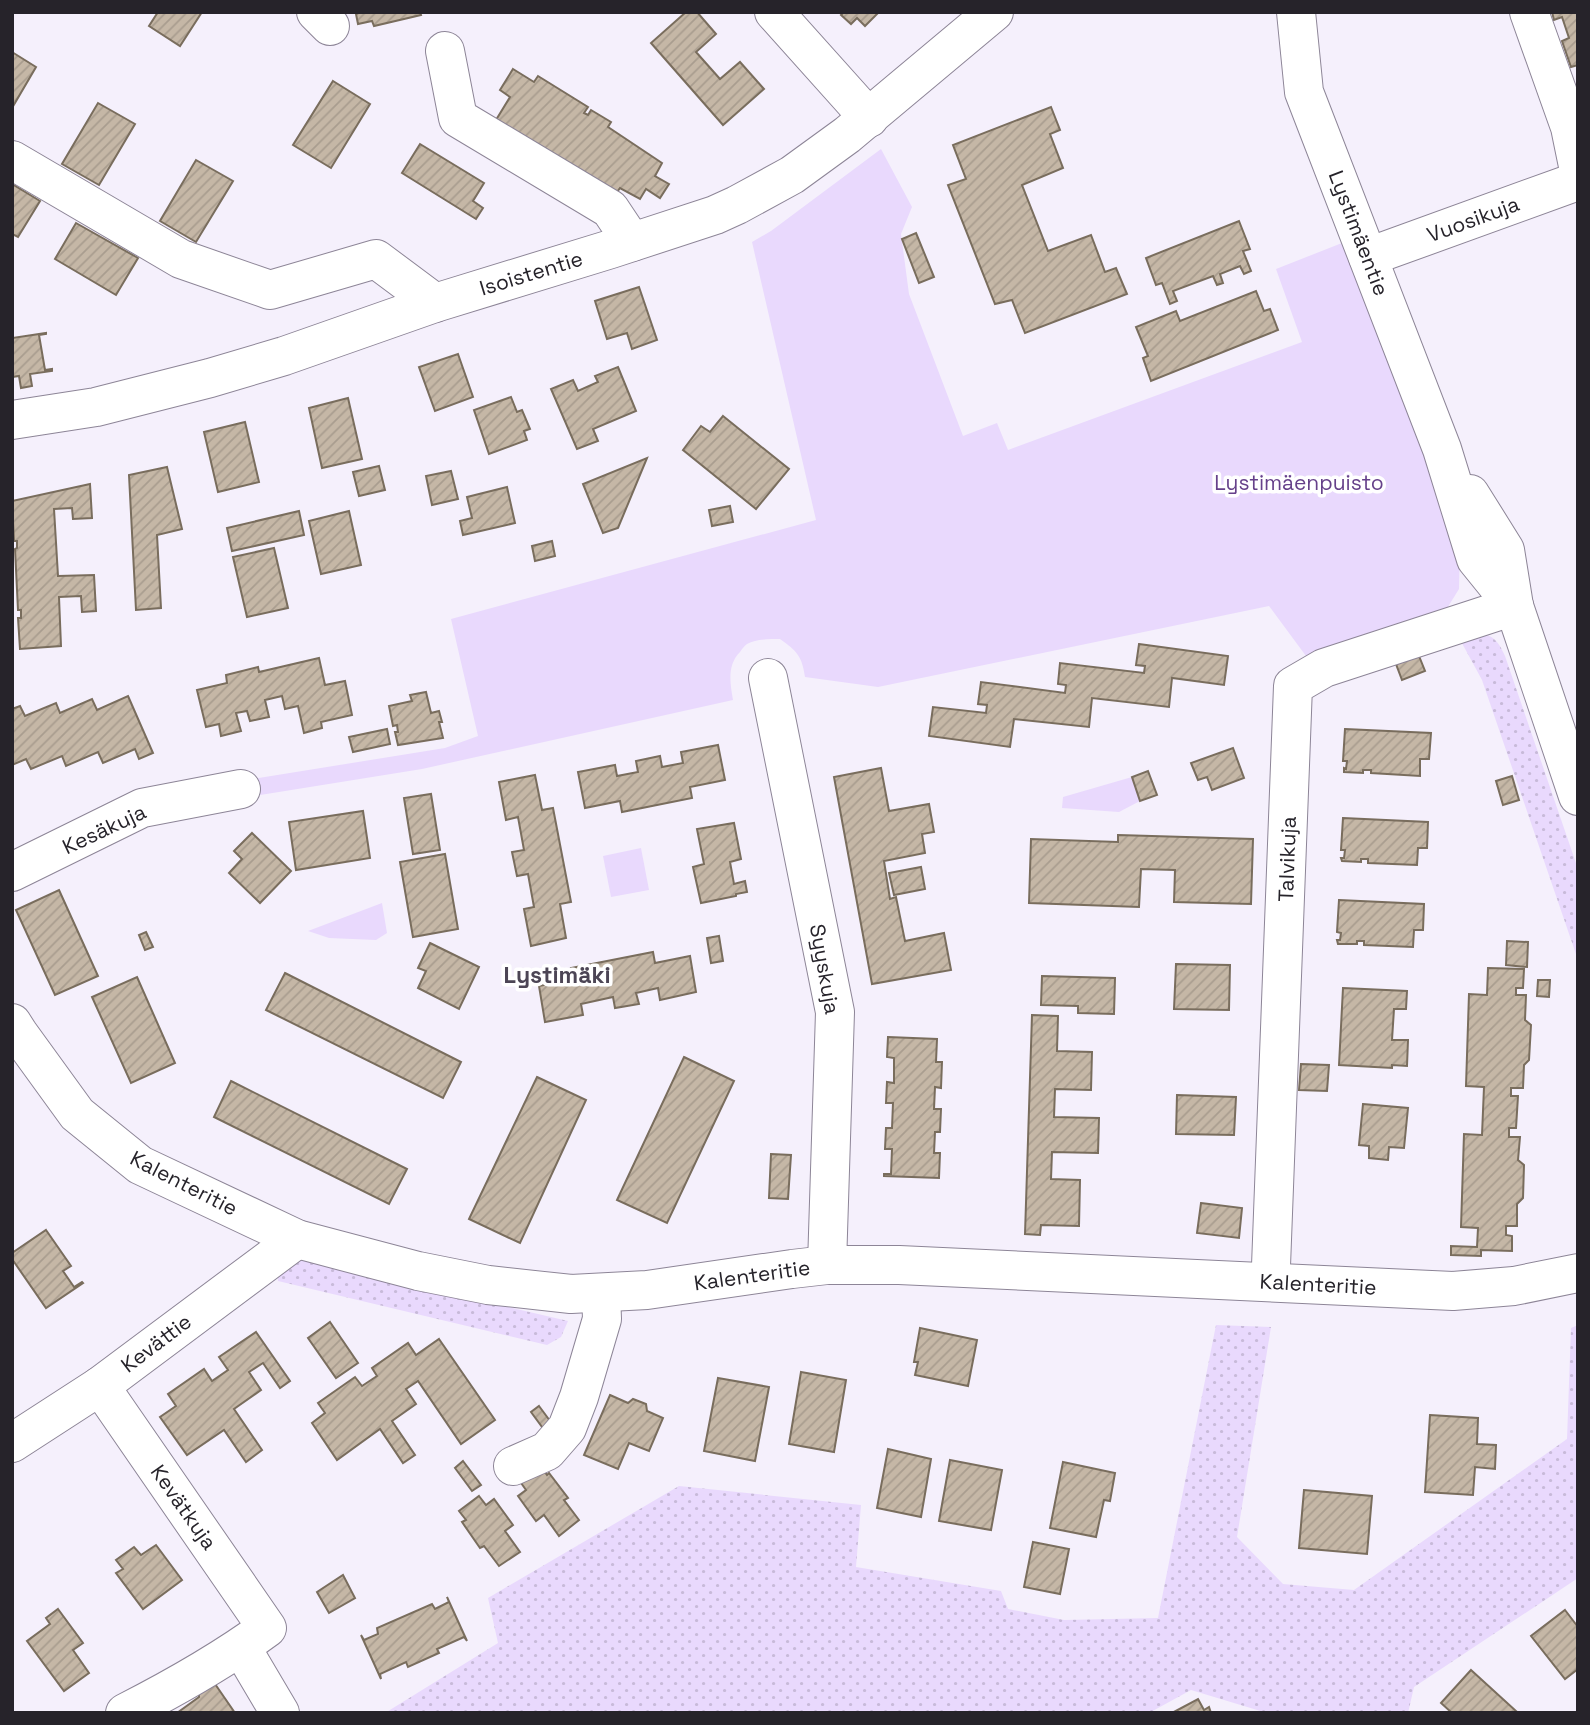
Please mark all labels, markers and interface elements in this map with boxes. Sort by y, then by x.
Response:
street label: Lystimäentie [1323,167,1395,299]
street label: Vuosikuja [1423,190,1523,248]
street label: Isoistentie [476,244,586,302]
park label: Lystimäenpuisto [1214,469,1384,496]
street label: Kesäkuja [58,798,150,860]
street label: Talvikuja [1272,816,1302,902]
street label: Syyskuja [804,922,846,1016]
district label: Lystimäki [503,960,611,990]
street label: Kalenteritie [126,1144,242,1222]
street label: Kalenteritie [692,1253,812,1297]
street label: Kalenteritie [1259,1267,1377,1301]
street label: Kevättie [115,1308,197,1378]
street label: Kevätkuja [145,1459,223,1555]

